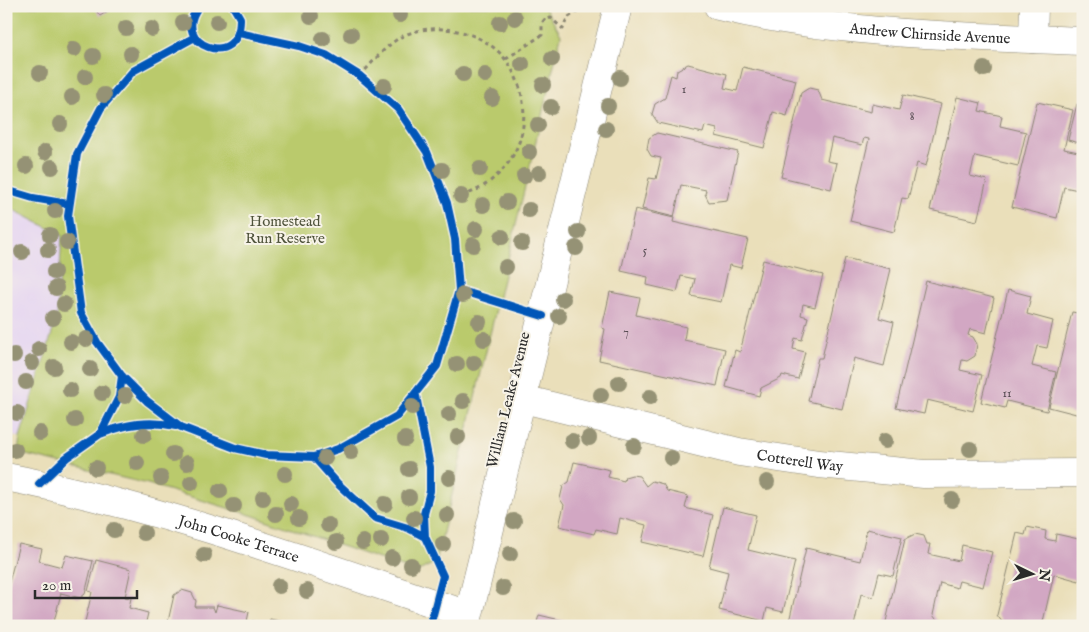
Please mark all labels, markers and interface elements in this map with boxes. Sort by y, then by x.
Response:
street label: Andrew Chirnside Avenue [847,19,1011,48]
house number: 1 [682,82,686,97]
house number: 8 [910,109,915,124]
park label: Homestead Run Reserve [245,212,325,248]
house number: 5 [643,243,648,258]
house number: 7 [623,325,629,340]
street label: William Leake Avenue [482,330,535,470]
house number: 11 [1003,386,1011,401]
street label: Cotterell Way [755,446,845,476]
street label: John Cooke Terrace [174,511,302,567]
north arrow [1006,550,1056,600]
scale bar [35,567,138,599]
text: N [1034,567,1054,582]
text: 20 m [42,576,72,595]

